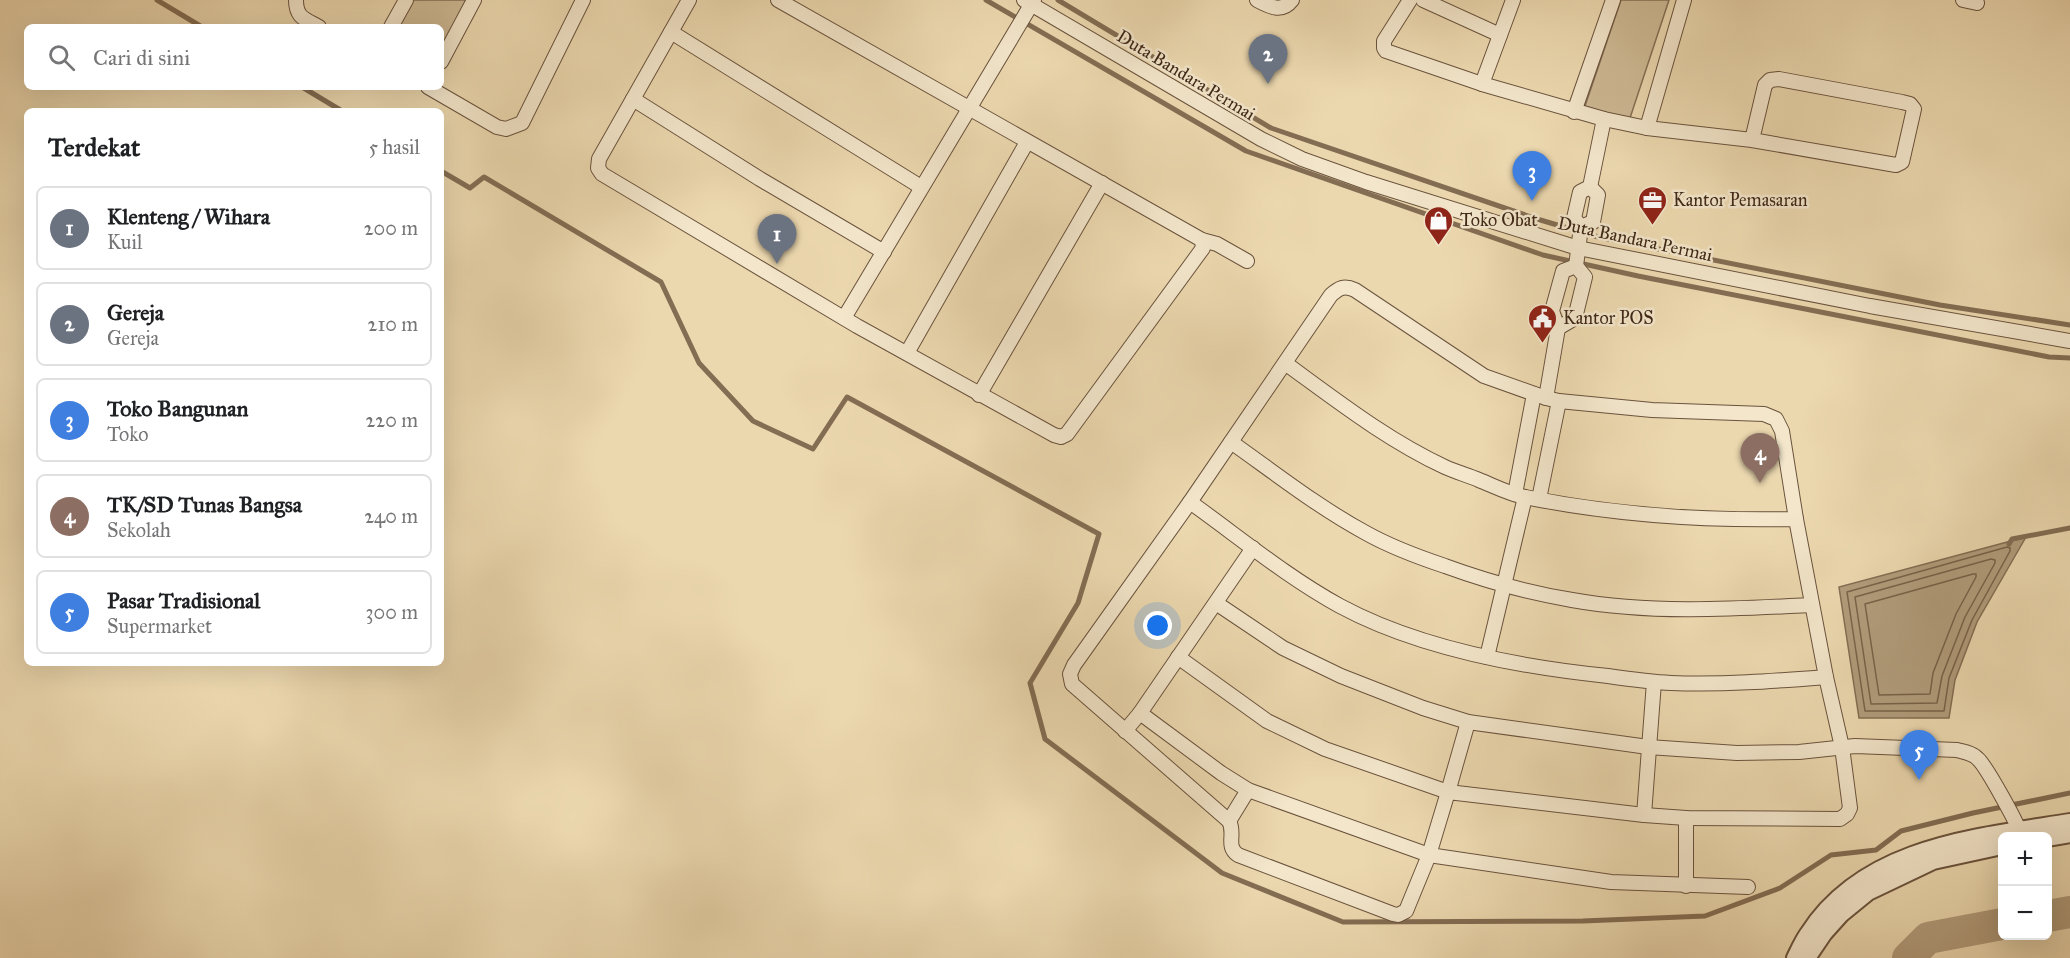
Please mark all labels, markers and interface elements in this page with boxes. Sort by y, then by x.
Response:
search box [24,24,444,90]
street label: Duta Bandara Permai [1113,25,1259,125]
pin: 2 [1248,34,1288,84]
icon: search [45,41,78,74]
text: Cari di sini [93,44,190,71]
text: Terdekat [48,131,140,163]
text: 5 hasil [369,135,420,159]
pin: 3 [1512,152,1552,201]
office icon: Kantor Pemasaran [1636,184,1668,226]
place label: Kantor Pemasaran [1673,189,1808,211]
text: Klenteng / Wihara [107,203,270,230]
shop icon: Toko Obat [1423,204,1455,246]
place label: Toko Obat [1460,209,1538,231]
street label: Duta Bandara Permai [1556,212,1714,266]
pin: 1 [758,214,796,264]
text: 1 [66,216,73,240]
text: 200 m [364,216,418,240]
text: Kuil [107,230,142,254]
text: Gereja [107,299,164,326]
public building icon: Kantor POS [1526,302,1558,344]
place label: Kantor POS [1563,307,1654,329]
text: 2 [65,312,74,336]
text: 210 m [368,312,418,336]
text: Gereja [107,326,159,350]
text: Toko Bangunan [107,395,248,422]
text: 3 [66,408,74,432]
text: 220 m [366,408,418,432]
text: Toko [107,422,148,446]
pin: 4 [1740,434,1780,483]
text: TK/SD Tunas Bangsa [107,491,302,518]
text: 4 [64,504,75,528]
text: 240 m [364,504,418,528]
text: Sekolah [107,518,171,542]
text: Pasar Tradisional [107,587,260,614]
text: 5 [65,600,74,624]
text: 300 m [366,600,418,624]
your location [1143,611,1172,640]
text: Supermarket [107,614,212,638]
pin: 5 [1900,730,1938,780]
map controls [1998,832,2052,940]
button: + [1998,832,2052,886]
button: − [1998,886,2052,940]

